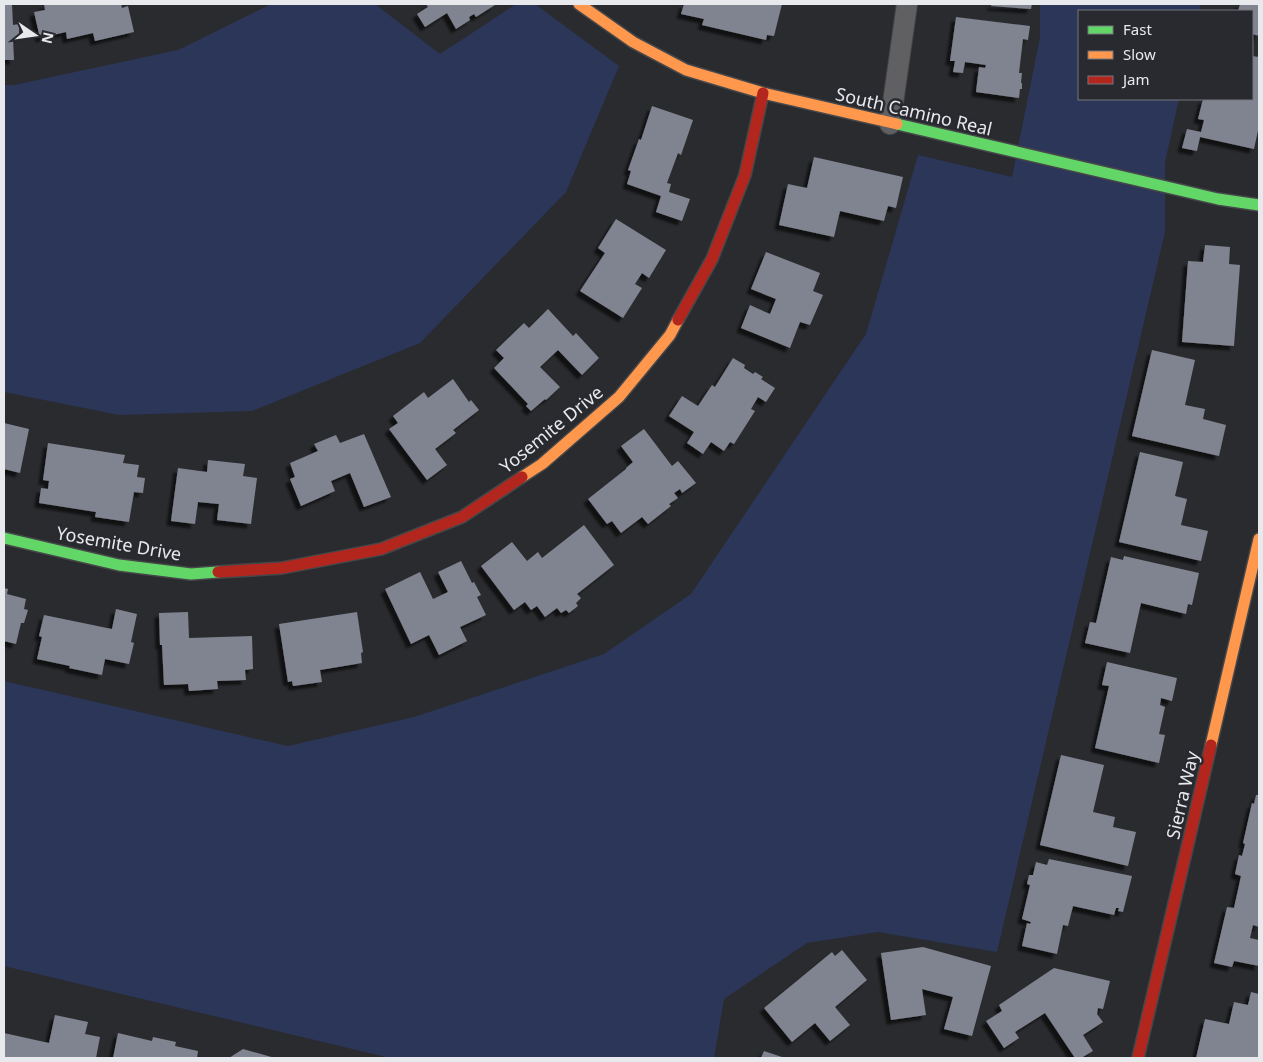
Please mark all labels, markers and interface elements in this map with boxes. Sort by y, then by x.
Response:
north arrow [10,10,60,60]
legend [1078,10,1253,100]
text: Fast [1123,19,1152,39]
text: N [38,30,59,46]
text: Slow [1123,44,1156,64]
text: Jam [1121,69,1150,89]
street label: South Camino Real [833,81,995,141]
street label: Yosemite Drive [494,380,608,478]
street label: Yosemite Drive [55,520,183,566]
street label: Sierra Way [1160,748,1204,841]

